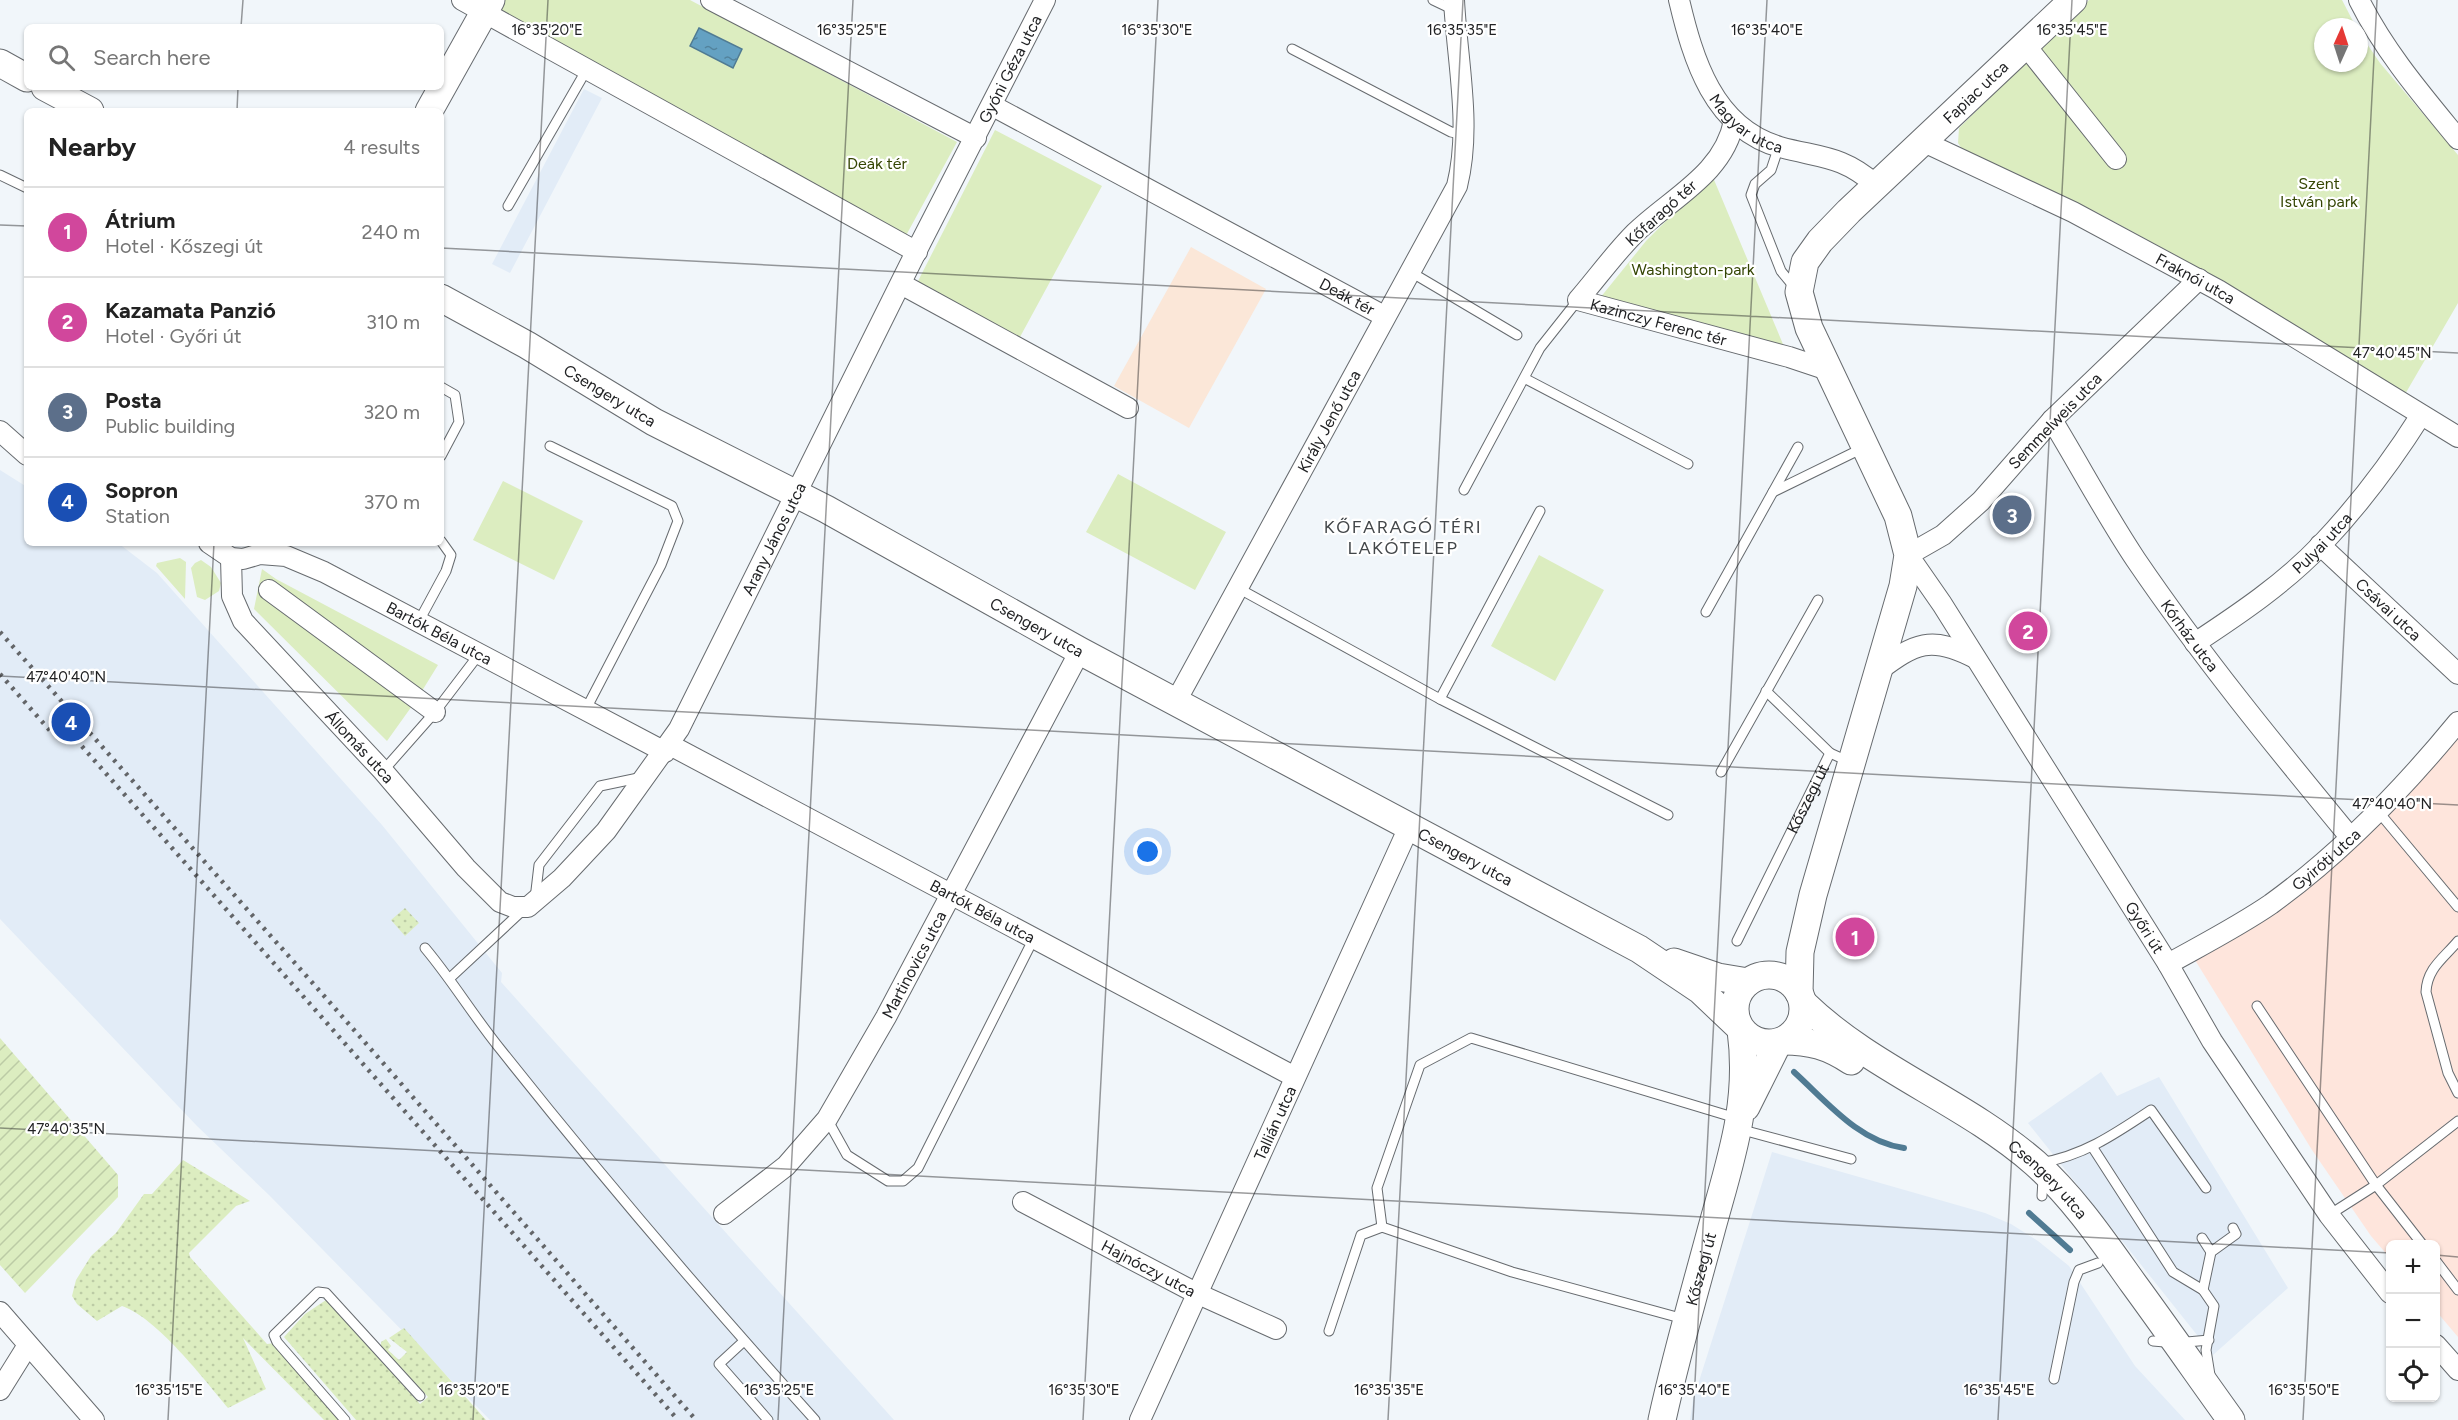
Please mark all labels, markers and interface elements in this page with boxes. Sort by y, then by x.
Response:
street label: Gyóni Géza utca [974,12,1045,126]
north arrow [2314,18,2368,72]
text: 16°35'20"E [511,21,583,39]
text: 16°35'25"E [817,21,887,39]
text: 16°35'30"E [1121,21,1193,39]
text: 16°35'35"E [1427,21,1497,39]
text: 16°35'40"E [1731,21,1803,39]
text: 16°35'45"E [2036,21,2108,39]
search box [24,24,444,90]
icon: search [45,41,78,74]
text: Search here [93,44,211,71]
street label: Fapiac utca [1939,57,2012,127]
street label: Magyar utca [1706,90,1785,157]
text: Nearby [48,131,136,163]
text: 4 results [343,135,420,159]
park label: Deák tér [847,154,907,173]
park label: Szent István park [2280,174,2358,211]
street label: Kőfaragó tér [1621,176,1701,250]
text: Átrium [105,207,175,234]
text: 1 [63,220,72,244]
text: 240 m [362,220,420,244]
text: Hotel · Kőszegi út [105,234,263,258]
street label: Fraknói utca [2153,249,2239,308]
park label: Washington-park [1632,260,1755,279]
street label: Deák tér [1316,274,1379,319]
street label: Kazinczy Ferenc tér [1588,294,1729,349]
text: Kazamata Panzió [105,297,276,324]
text: 2 [62,310,73,334]
text: 310 m [366,310,420,334]
text: Hotel · Győri út [105,324,242,348]
text: 47°40'45"N [2352,344,2432,362]
street label: Csengery utca [560,360,660,430]
street label: Király Jenő utca [1293,367,1364,476]
street label: Semmelweis utca [2004,369,2106,473]
text: Posta [105,387,161,414]
text: 3 [62,400,73,424]
text: 320 m [363,400,420,424]
text: Public building [105,414,235,438]
text: Sopron [105,477,178,504]
street label: Arany János utca [738,479,809,598]
text: 4 [61,490,74,514]
text: 370 m [364,490,420,514]
pin: 3 [1992,492,2032,538]
text: Station [105,504,170,528]
street label: Pulyai utca [2288,508,2355,577]
district label: KŐFARAGÓ TÉRI LAKÓTELEP [1324,516,1482,559]
street label: Csávai utca [2352,574,2425,644]
street label: Csengery utca [987,593,1087,661]
street label: Kórház utca [2157,596,2223,675]
street label: Bartók Béla utca [383,597,495,668]
pin: 2 [2008,608,2048,654]
text: 47°40'40"N [26,668,106,686]
pin: 4 [52,700,90,744]
street label: Állomás utca [322,706,398,787]
street label: Kőszegi út [1782,761,1833,836]
text: 47°40'40"N [2352,795,2432,813]
street label: Csengery utca [1415,823,1516,889]
street label: Gyiróti utca [2288,824,2364,894]
your location [1133,837,1162,866]
street label: Bartók Béla utca [927,875,1038,947]
street label: Győri út [2122,898,2168,957]
street label: Martinovics utca [878,908,950,1021]
pin: 1 [1836,914,1874,960]
street label: Tallián utca [1250,1083,1300,1163]
text: 47°40'35"N [27,1120,105,1138]
street label: Csengery utca [2005,1136,2092,1222]
street label: Kőszegi út [1682,1230,1720,1308]
street label: Hajnóczy utca [1098,1236,1199,1301]
map controls [2386,1240,2440,1402]
button: + [2386,1240,2440,1294]
button: − [2386,1294,2440,1348]
button: locate [2386,1348,2440,1402]
text: 16°35'15"E [135,1381,203,1399]
text: 16°35'20"E [438,1381,510,1399]
text: 16°35'25"E [744,1381,814,1399]
text: 16°35'30"E [1048,1381,1120,1399]
text: 16°35'35"E [1354,1381,1424,1399]
text: 16°35'40"E [1658,1381,1730,1399]
text: 16°35'45"E [1963,1381,2035,1399]
text: 16°35'50"E [2268,1381,2340,1399]

